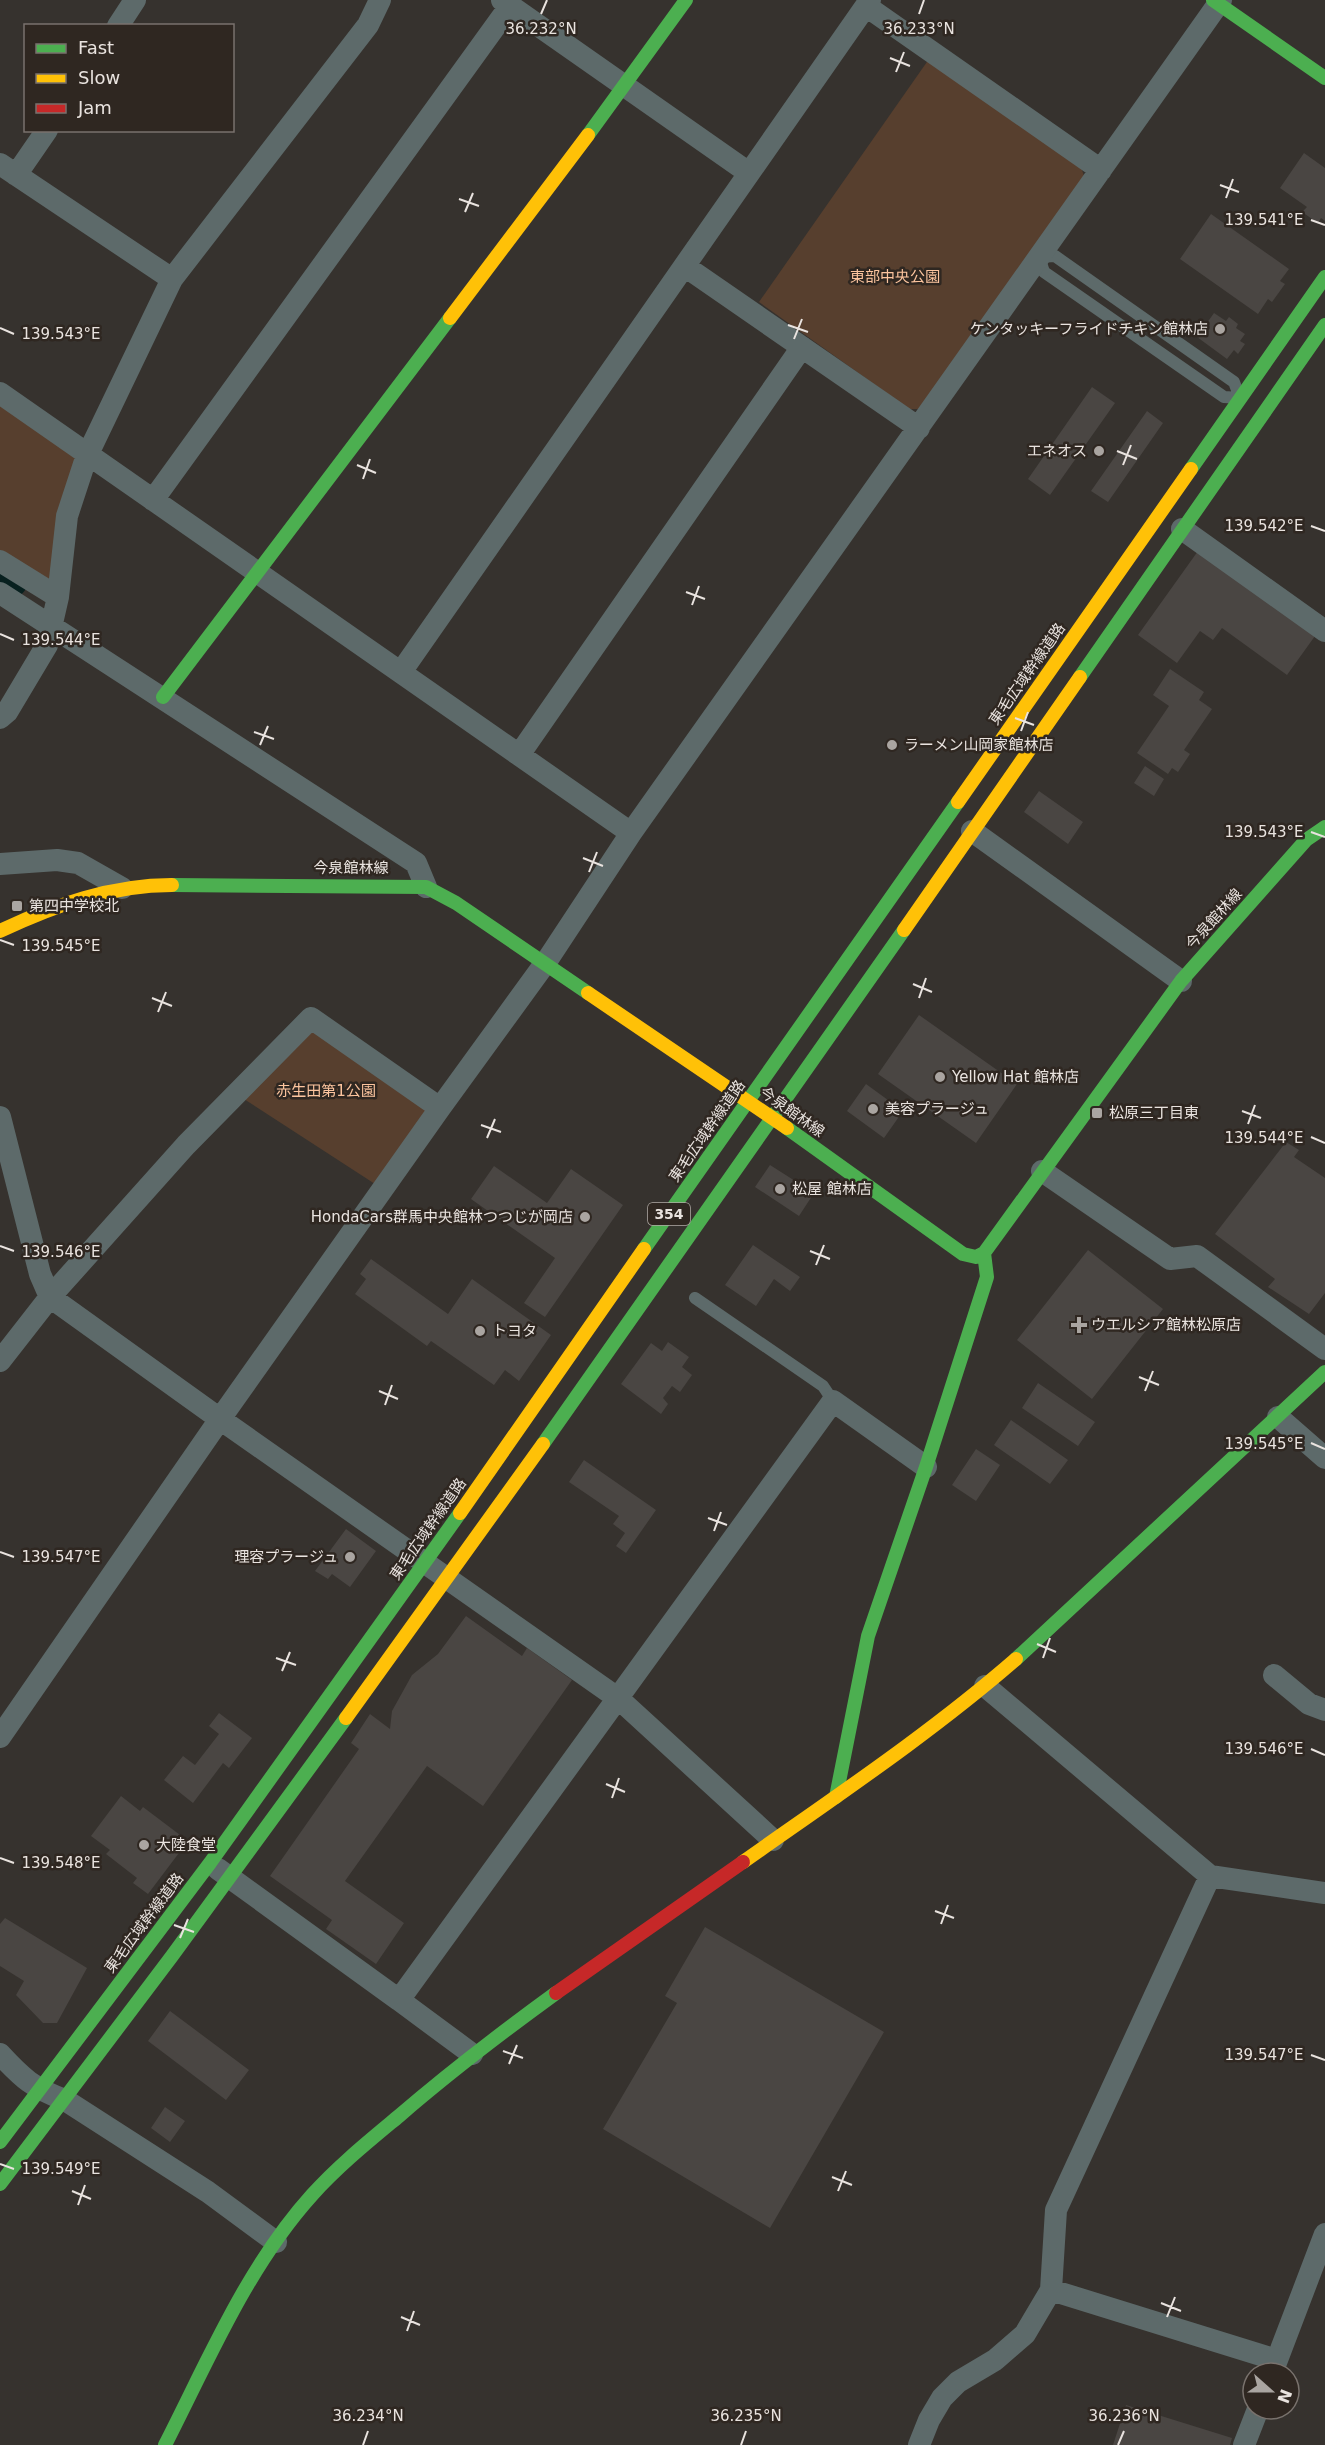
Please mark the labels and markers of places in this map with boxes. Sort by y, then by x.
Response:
place label: ケンタッキーフライドチキン館林店 [970,320,1208,338]
marker: ケンタッキーフライドチキン館林店 [1213,322,1227,336]
place label: エネオス [1027,442,1087,460]
marker: エネオス [1092,444,1106,458]
place label: ラーメン山岡家館林店 [904,736,1053,754]
marker: ラーメン山岡家館林店 [885,738,899,752]
place label: 第四中学校北 [29,897,119,915]
marker: 第四中学校北 [10,899,24,913]
place label: Yellow Hat 館林店 [951,1068,1079,1086]
marker: Yellow Hat 館林店 [933,1070,947,1084]
place label: 美容プラージュ [885,1100,989,1118]
marker: 美容プラージュ [866,1102,880,1116]
place label: 松原三丁目東 [1109,1104,1199,1122]
marker: 松原三丁目東 [1090,1106,1104,1120]
place label: 松屋 館林店 [792,1180,872,1198]
marker: 松屋 館林店 [773,1182,787,1196]
place label: HondaCars群馬中央館林つつじが岡店 [311,1208,573,1226]
marker: HondaCars群馬中央館林つつじが岡店 [578,1210,592,1224]
place label: ウエルシア館林松原店 [1091,1316,1241,1334]
marker: ウエルシア館林松原店 [1072,1318,1086,1332]
place label: トヨタ [492,1322,537,1340]
marker: トヨタ [473,1324,487,1338]
place label: 理容プラージュ [234,1548,338,1566]
marker: 理容プラージュ [343,1550,357,1564]
place label: 大陸食堂 [156,1836,216,1854]
marker: 大陸食堂 [137,1838,151,1852]

